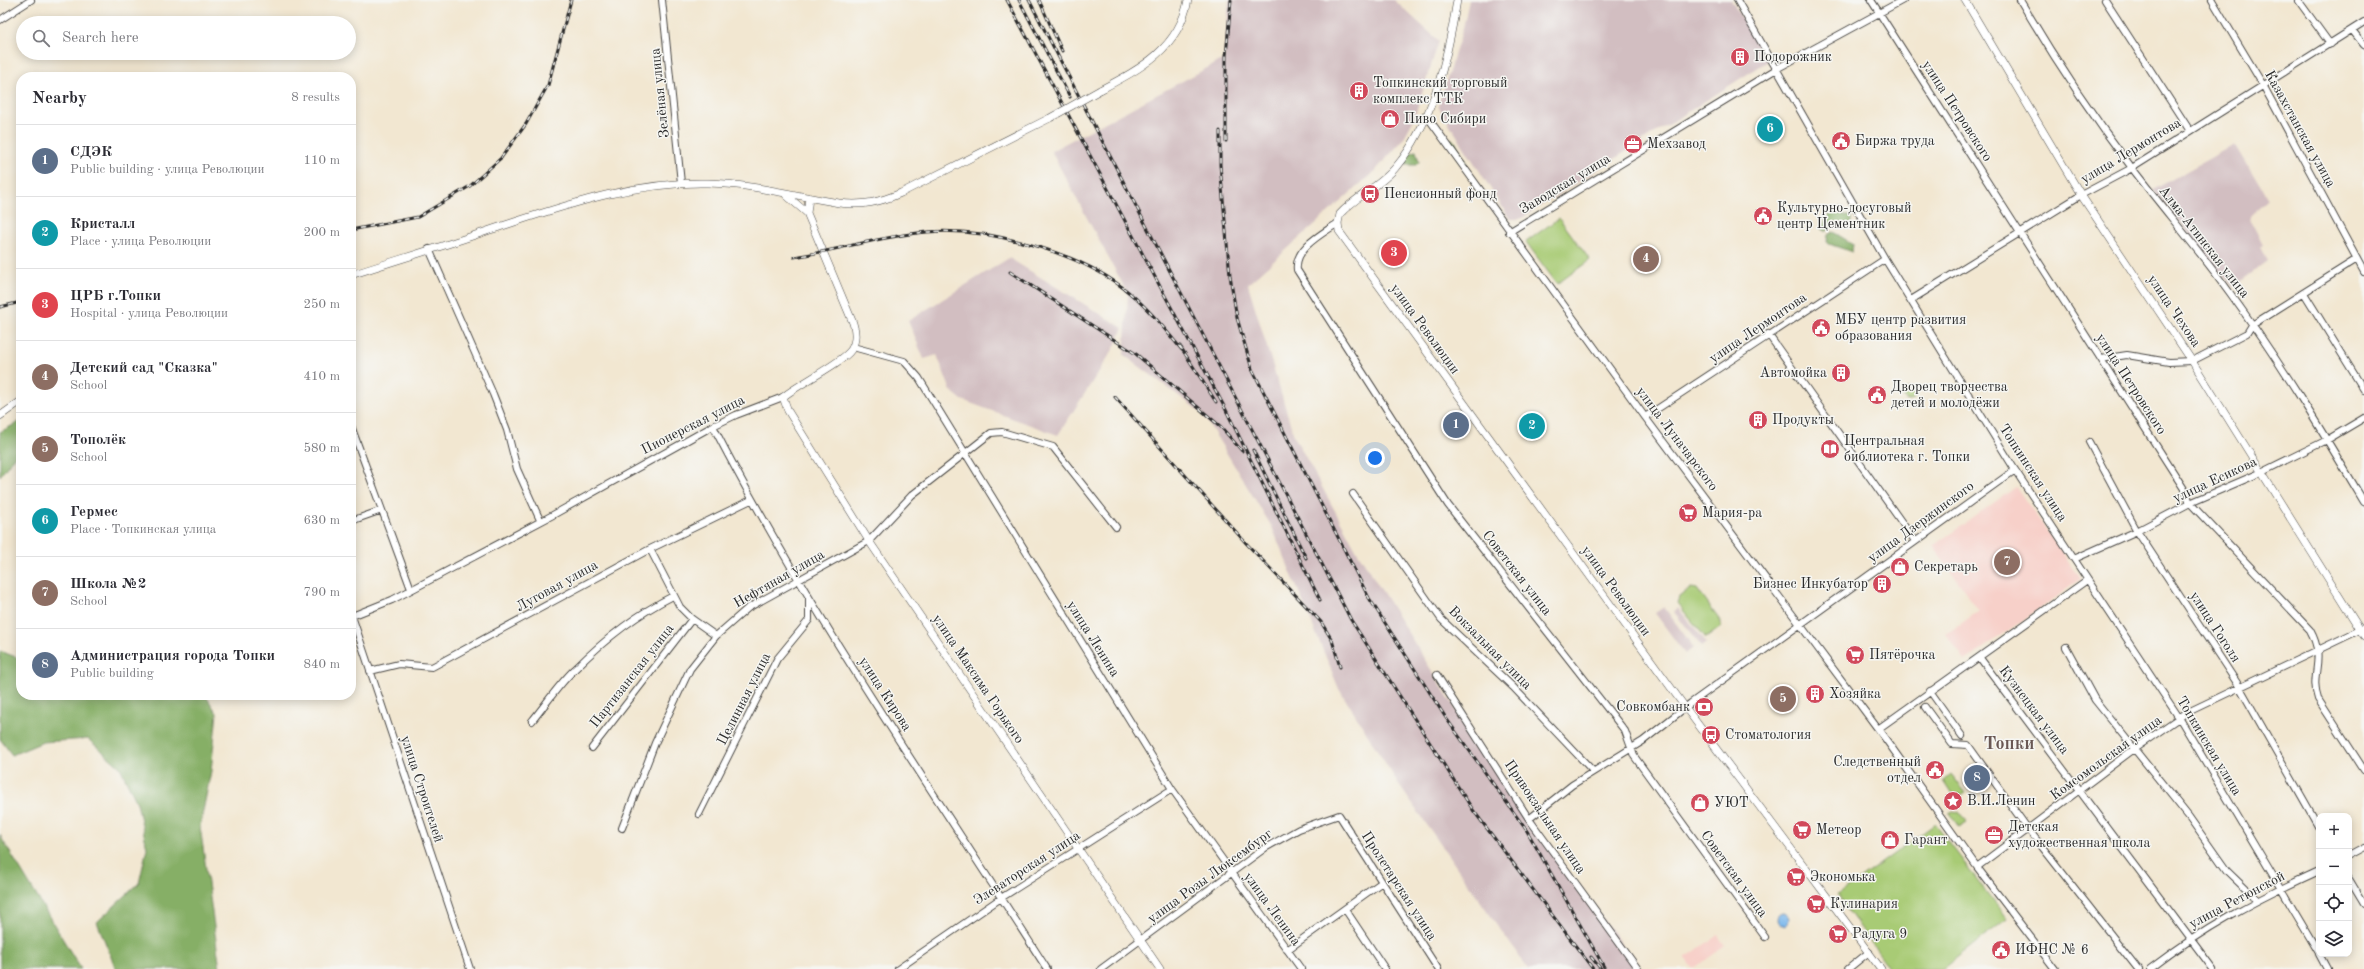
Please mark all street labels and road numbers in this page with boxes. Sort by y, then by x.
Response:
street label: Зелёная улица [648,47,672,139]
street label: улица Петровского [1919,58,1995,164]
street label: Казахстанская улица [2262,68,2338,190]
street label: улица Лермонтова [2078,116,2184,186]
street label: Заводская улица [1517,151,1613,216]
street label: Алма-Атинская улица [2156,184,2252,301]
street label: улица Чехова [2145,272,2203,350]
street label: улица Революции [1388,281,1462,377]
street label: улица Лермонтова [1707,290,1809,366]
street label: улица Петровского [2093,331,2169,437]
street label: улица Луначарского [1633,384,1721,494]
street label: Пионерская улица [639,393,747,457]
street label: Топкинская улица [1996,422,2070,524]
street label: улица Есикова [2171,454,2259,505]
street label: улица Дзержинского [1865,479,1977,565]
street label: Советская улица [1480,528,1554,618]
street label: улица Революции [1579,543,1653,639]
street label: Нефтяная улица [731,547,827,611]
street label: Луговая улица [514,558,600,614]
street label: улица Гоголя [2187,589,2243,665]
street label: улица Ленина [1064,598,1122,680]
street label: Вокзальная улица [1446,604,1534,692]
street label: улица Максима Горького [930,612,1026,746]
street label: Партизанская улица [587,622,677,730]
street label: Целинная улица [715,651,773,747]
street label: улица Кирова [856,654,914,734]
street label: Кузнецкая улица [1996,663,2072,757]
street label: Топкинская улица [2174,694,2244,798]
street label: Комсомольская улица [2048,713,2164,803]
street label: улица Строителей [398,734,446,844]
street label: Привокзальная улица [1502,758,1588,877]
street label: улица Розы Люксембург [1145,826,1275,926]
street label: Элеваторская улица [971,828,1083,908]
street label: Советская улица [1698,828,1770,920]
street label: Пролетарская улица [1359,829,1439,943]
street label: улица Ретюнской [2187,869,2287,931]
street label: улица Ленина [1241,870,1303,948]

